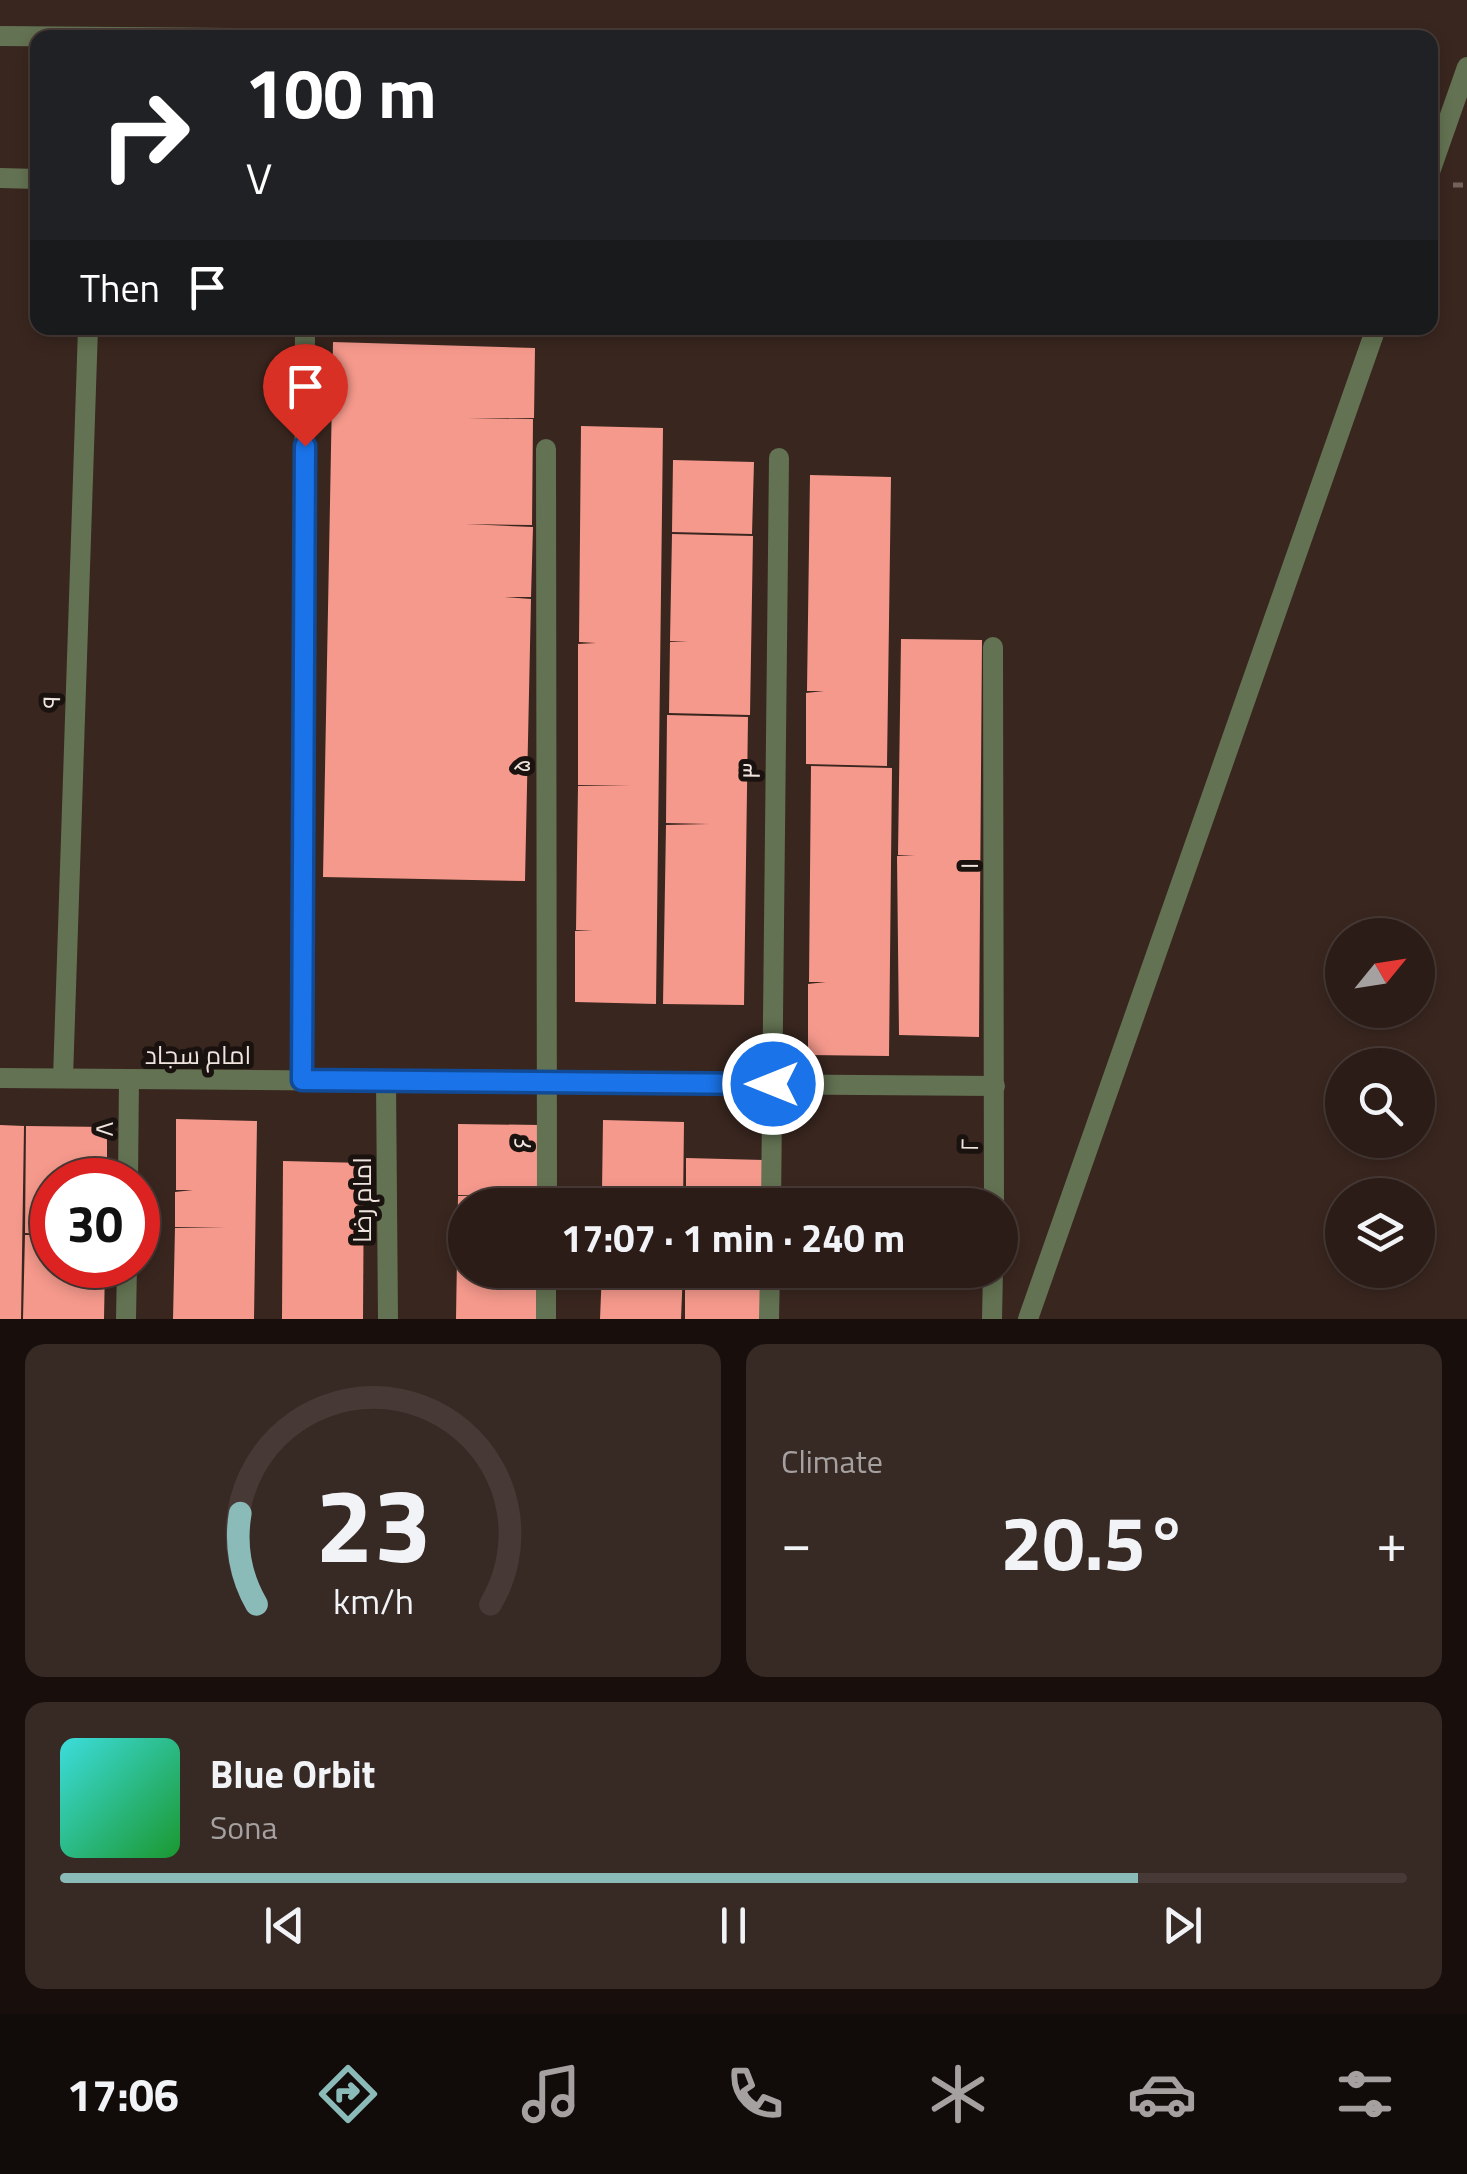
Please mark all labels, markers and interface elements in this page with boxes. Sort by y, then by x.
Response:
text: 100 m [245,39,437,145]
icon: right [80,70,210,200]
text: ۷ [245,143,273,211]
text: Then [80,259,160,317]
icon: arrive [180,260,235,315]
pin [263,344,348,447]
icon: arrive [278,359,333,414]
street label: ۹ [32,695,70,709]
street label: ۵ [502,759,540,773]
street label: ۳ [732,762,770,780]
street label: ۱ [950,862,988,870]
north arrow [1325,918,1435,1028]
map controls [1325,918,1435,1288]
position arrow [721,1032,825,1136]
street label: امام سجاد [145,1036,251,1074]
button: search [1325,1048,1435,1158]
street label: ۸ [85,1121,123,1137]
street label: ۶ [503,1137,541,1149]
street label: ۲ [950,1138,988,1152]
street label: امام رضا [343,1157,381,1243]
speed limit sign: 30 [30,1158,160,1288]
button: layers [1325,1178,1435,1288]
text: 17:07 · 1 min · 240 m [561,1209,905,1267]
text: Climate [781,1437,883,1485]
text: 23 [315,1444,431,1602]
text: 20.5° [1000,1485,1188,1599]
text: − [781,1500,812,1583]
text: + [1376,1500,1407,1583]
text: km/h [333,1573,413,1628]
text: Blue Orbit [210,1745,375,1803]
text: Sona [210,1803,277,1851]
icon: previous [257,1898,312,1953]
icon: pause [706,1898,761,1953]
icon: next [1155,1898,1210,1953]
icon: directions [313,2059,383,2129]
icon: music [516,2059,586,2129]
icon: phone [720,2059,790,2129]
icon: climate [923,2059,993,2129]
icon: car [1127,2059,1197,2129]
icon: filters [1330,2059,1400,2129]
text: 17:06 [67,2060,179,2128]

